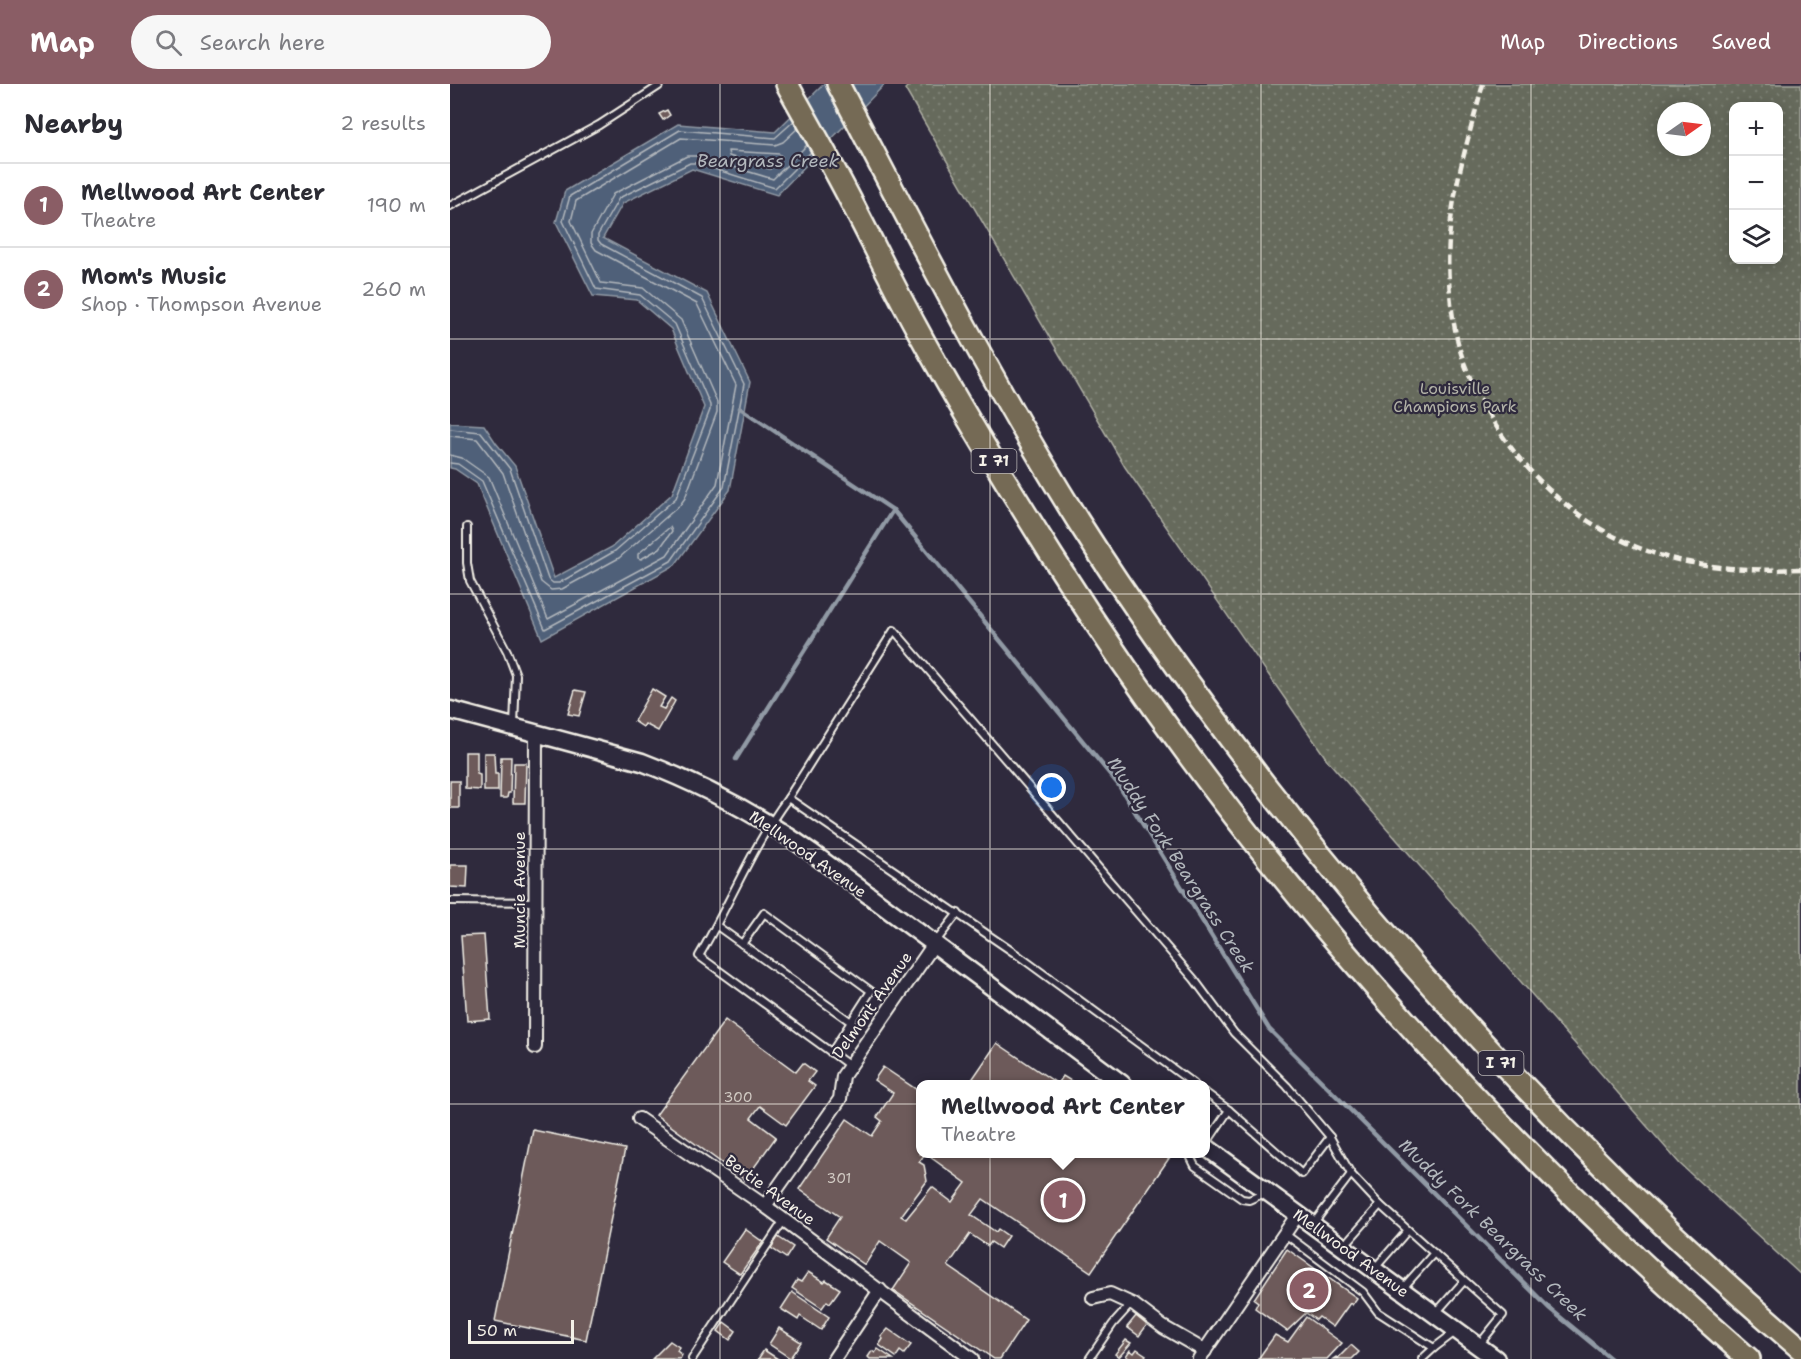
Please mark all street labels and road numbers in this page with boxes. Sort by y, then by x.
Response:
road number: I 71 [972,449,1016,473]
street label: Mellwood Avenue [745,806,871,902]
street label: Muncie Avenue [509,832,530,948]
street label: Delmont Avenue [827,947,917,1063]
road number: I 71 [1478,1051,1524,1075]
street label: Bertie Avenue [721,1150,819,1230]
street label: Mellwood Avenue [1289,1204,1413,1302]

